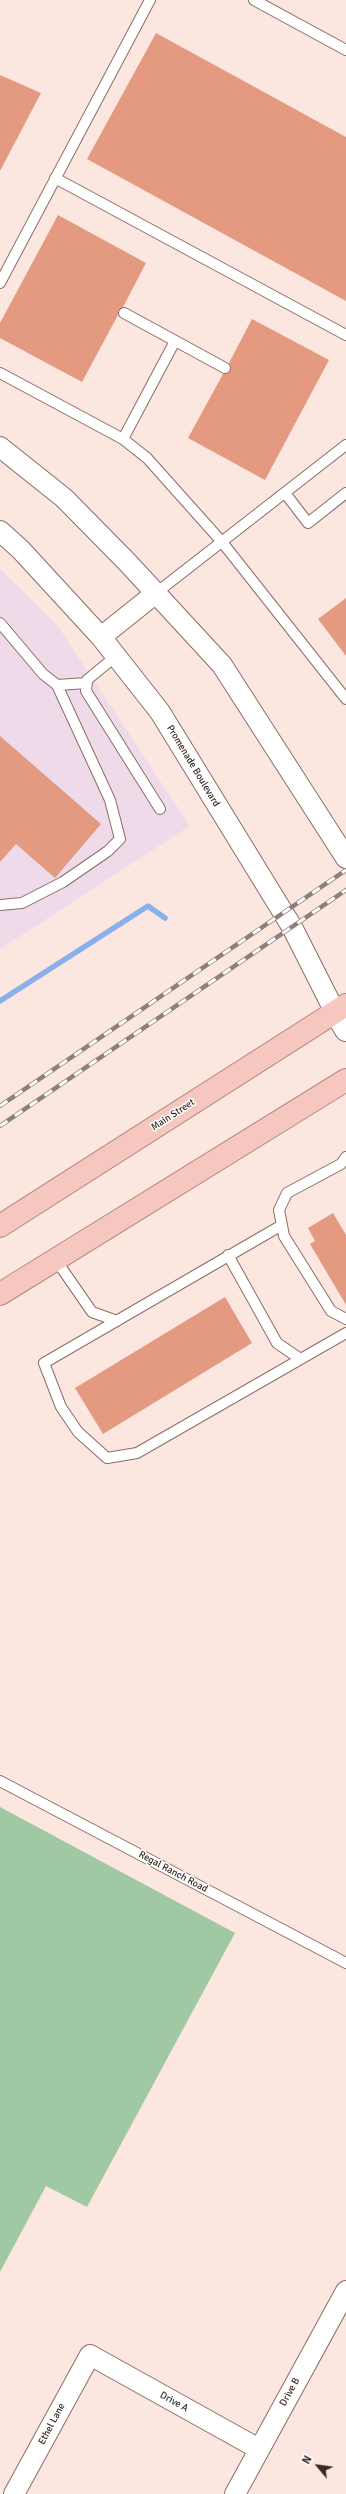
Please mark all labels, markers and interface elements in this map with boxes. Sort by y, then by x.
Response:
street label: Promenade Boulevard [164,723,222,809]
street label: Main Street [149,1096,197,1134]
street label: Regal Ranch Road [136,1849,210,1895]
street label: Drive B [277,2376,303,2408]
street label: Drive A [158,2389,190,2415]
street label: Ethel Lane [36,2401,68,2447]
north arrow [298,2446,338,2486]
text: N [300,2453,315,2466]

